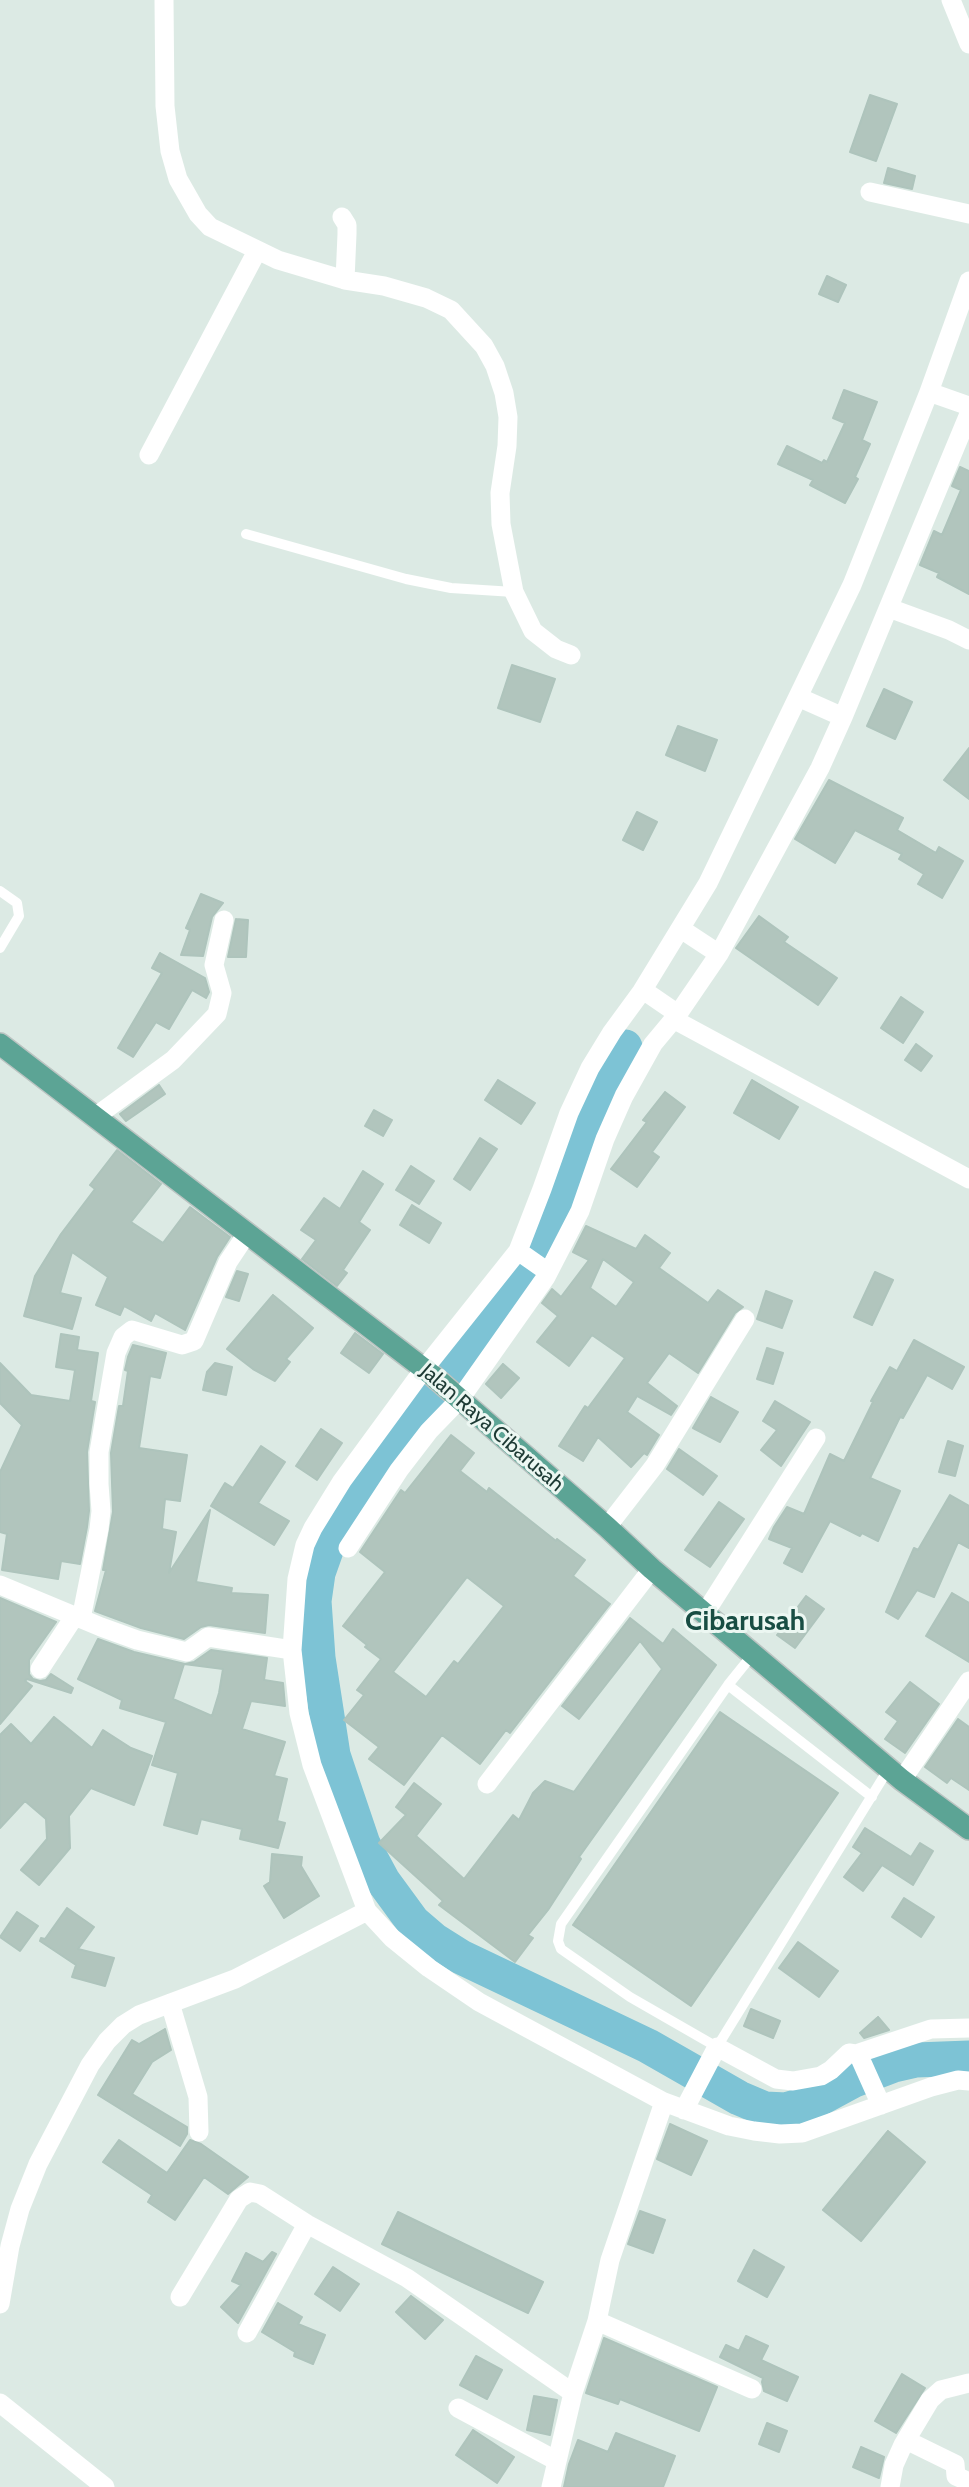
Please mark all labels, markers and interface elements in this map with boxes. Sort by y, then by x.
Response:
street label: Jalan Raya Cibarusah [415,1359,569,1497]
district label: Cibarusah [685,1605,805,1639]

